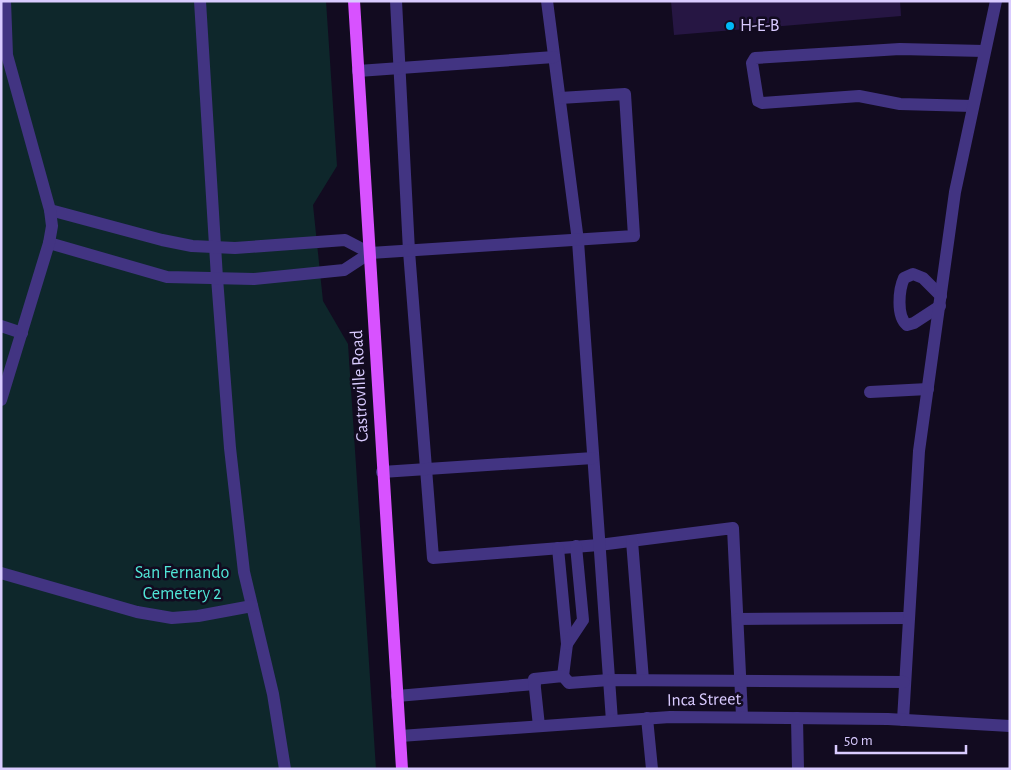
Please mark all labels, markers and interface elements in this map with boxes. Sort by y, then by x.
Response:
place label: H-E-B [740,17,780,35]
marker: H-E-B [724,20,736,32]
street label: Castroville Road [348,329,372,443]
park label: San Fernando Cemetery 2 [135,564,229,603]
street label: Inca Street [667,690,742,710]
scale bar [836,722,966,754]
text: 50 m [844,733,873,748]

